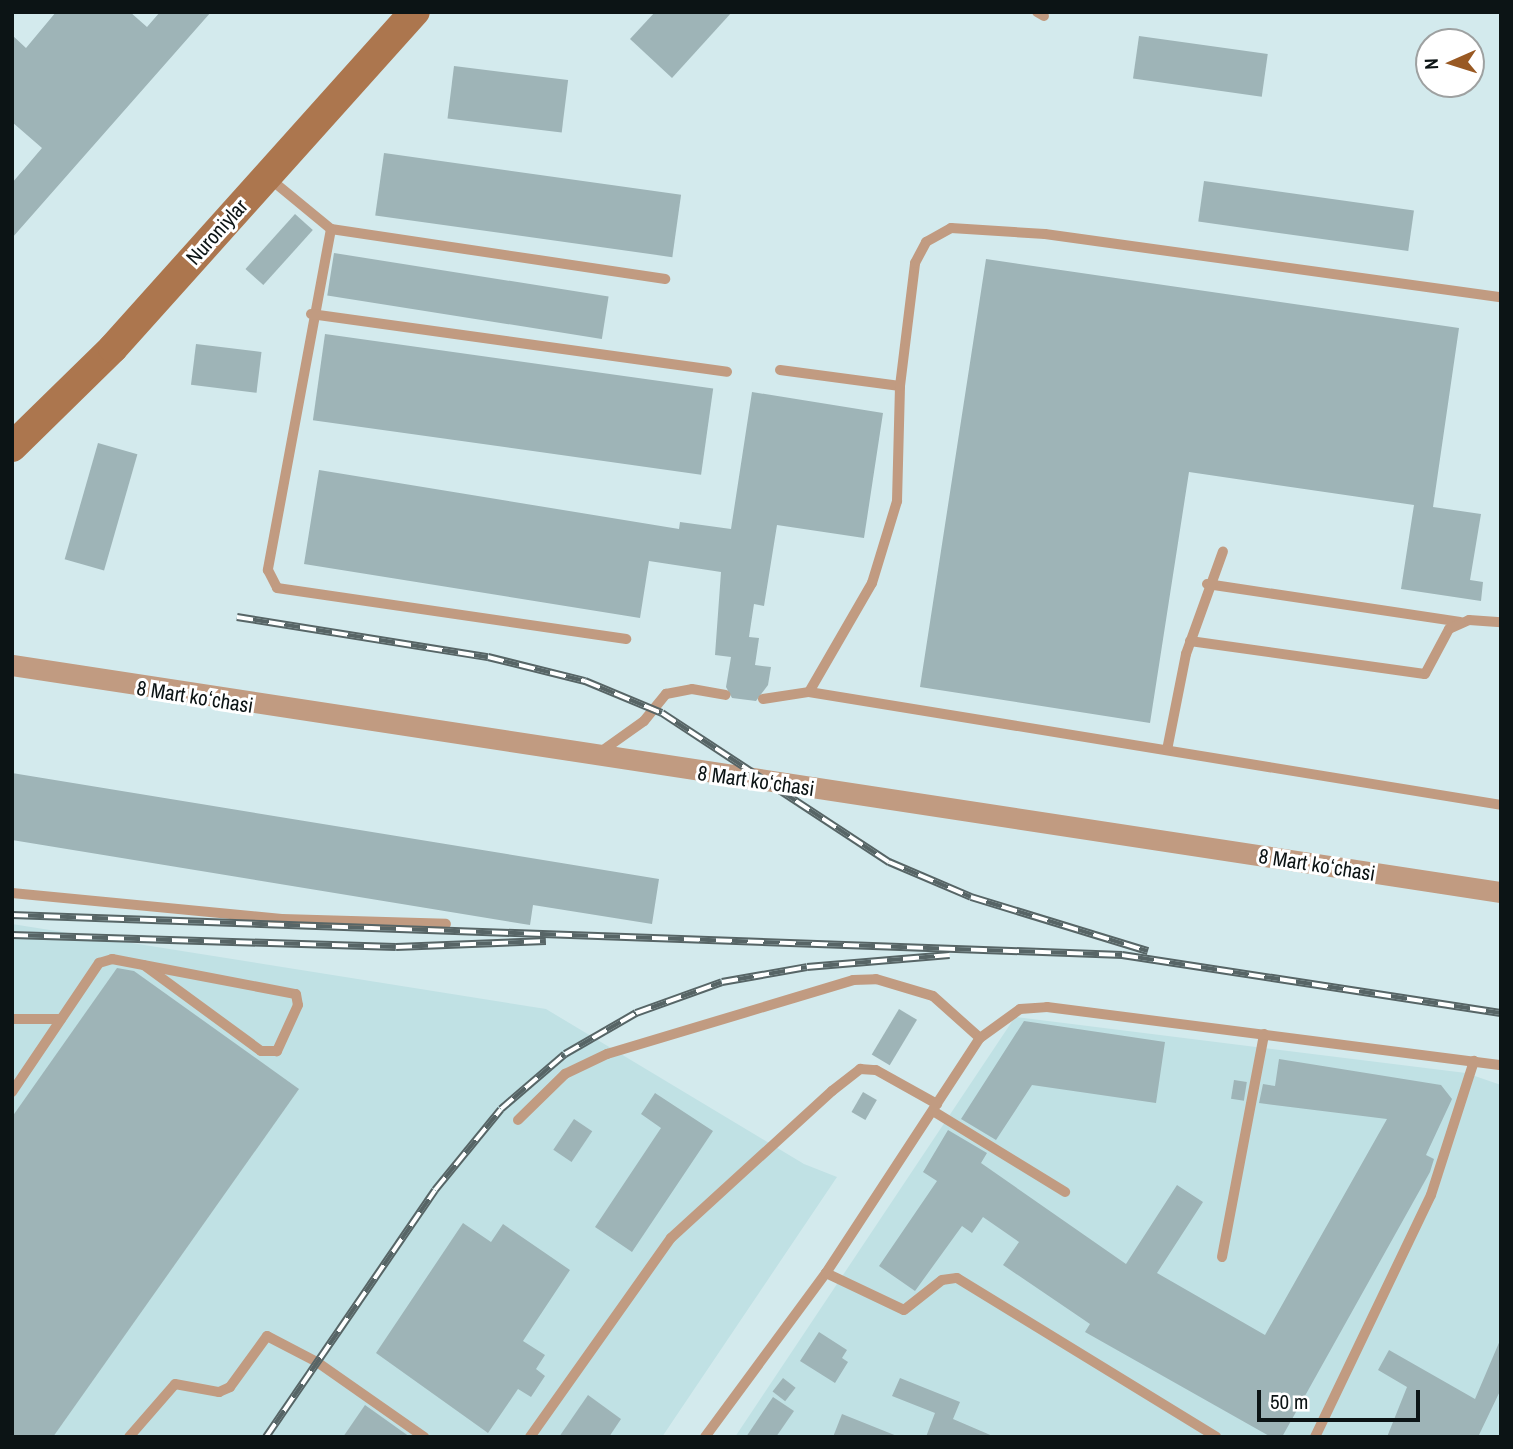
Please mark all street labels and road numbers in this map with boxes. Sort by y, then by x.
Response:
street label: Nuroniylar [181,194,253,270]
street label: 8 Mart koʻchasi [135,675,255,719]
street label: 8 Mart koʻchasi [696,760,816,802]
street label: 8 Mart koʻchasi [1257,843,1377,887]

